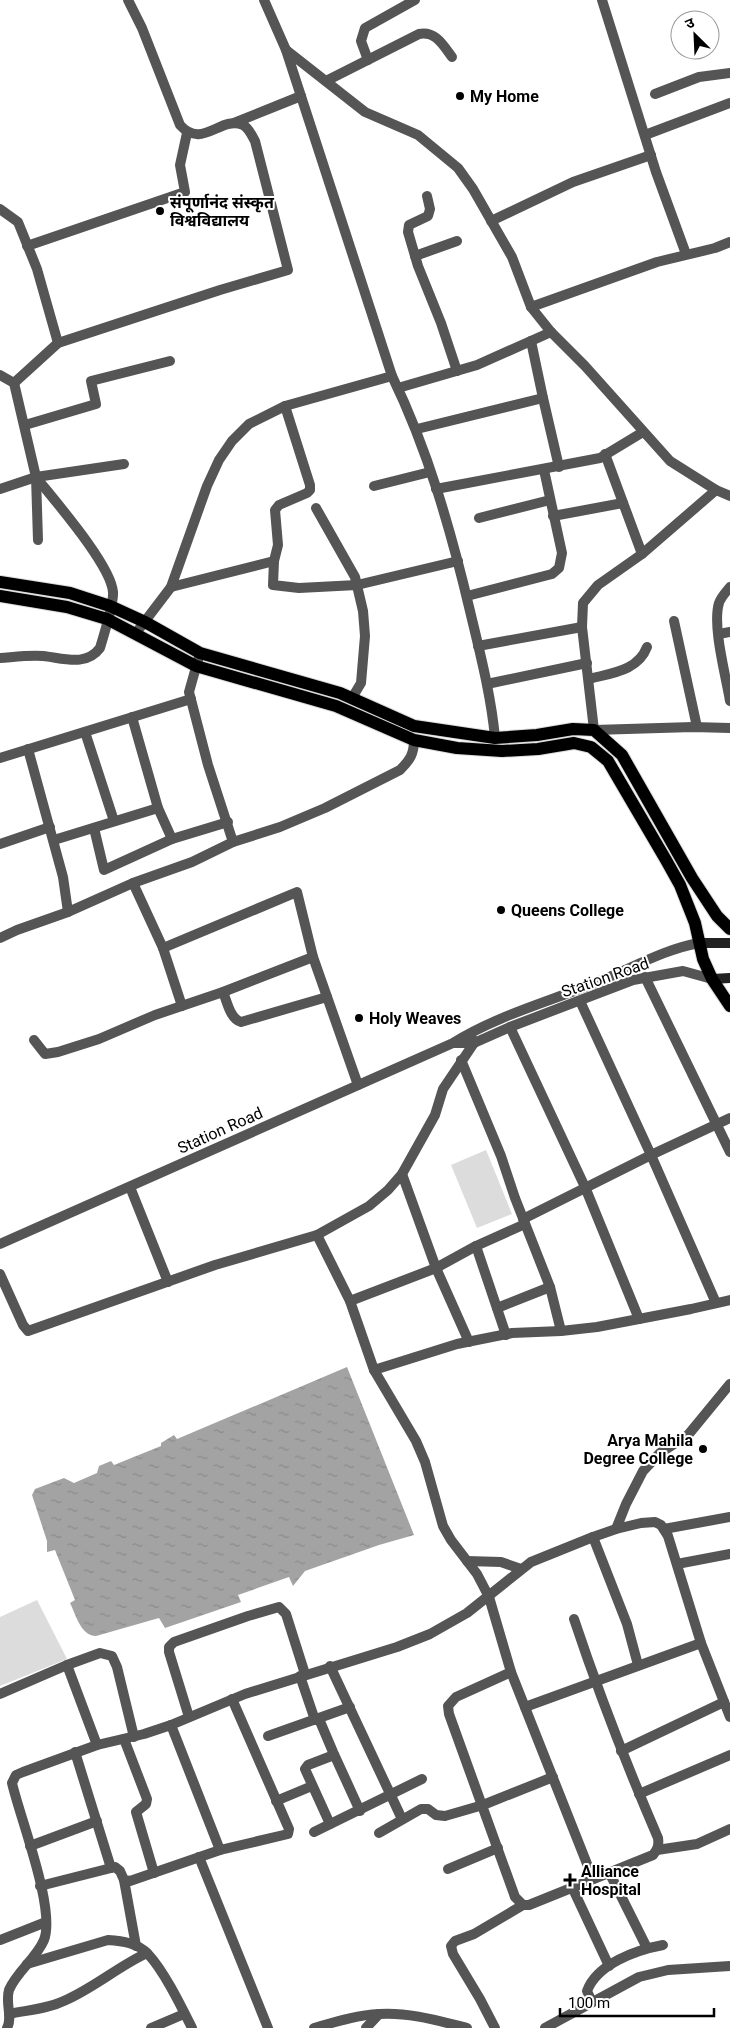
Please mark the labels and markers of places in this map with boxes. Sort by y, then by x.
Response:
place label: My Home [470,87,539,106]
marker: My Home [454,90,466,102]
place label: संपूर्णानंद संस्कृत विश्वविद्यालय [170,193,275,230]
marker: संपूर्णानंद संस्कृत विश्वविद्यालय [154,205,166,217]
place label: Queens College [511,901,624,920]
marker: Queens College [495,904,507,916]
place label: Holy Weaves [369,1009,461,1028]
marker: Holy Weaves [353,1012,365,1024]
place label: Arya Mahila Degree College [583,1431,693,1468]
marker: Arya Mahila Degree College [697,1443,709,1455]
place label: Alliance Hospital [581,1862,641,1899]
marker: Alliance Hospital [563,1873,577,1887]

